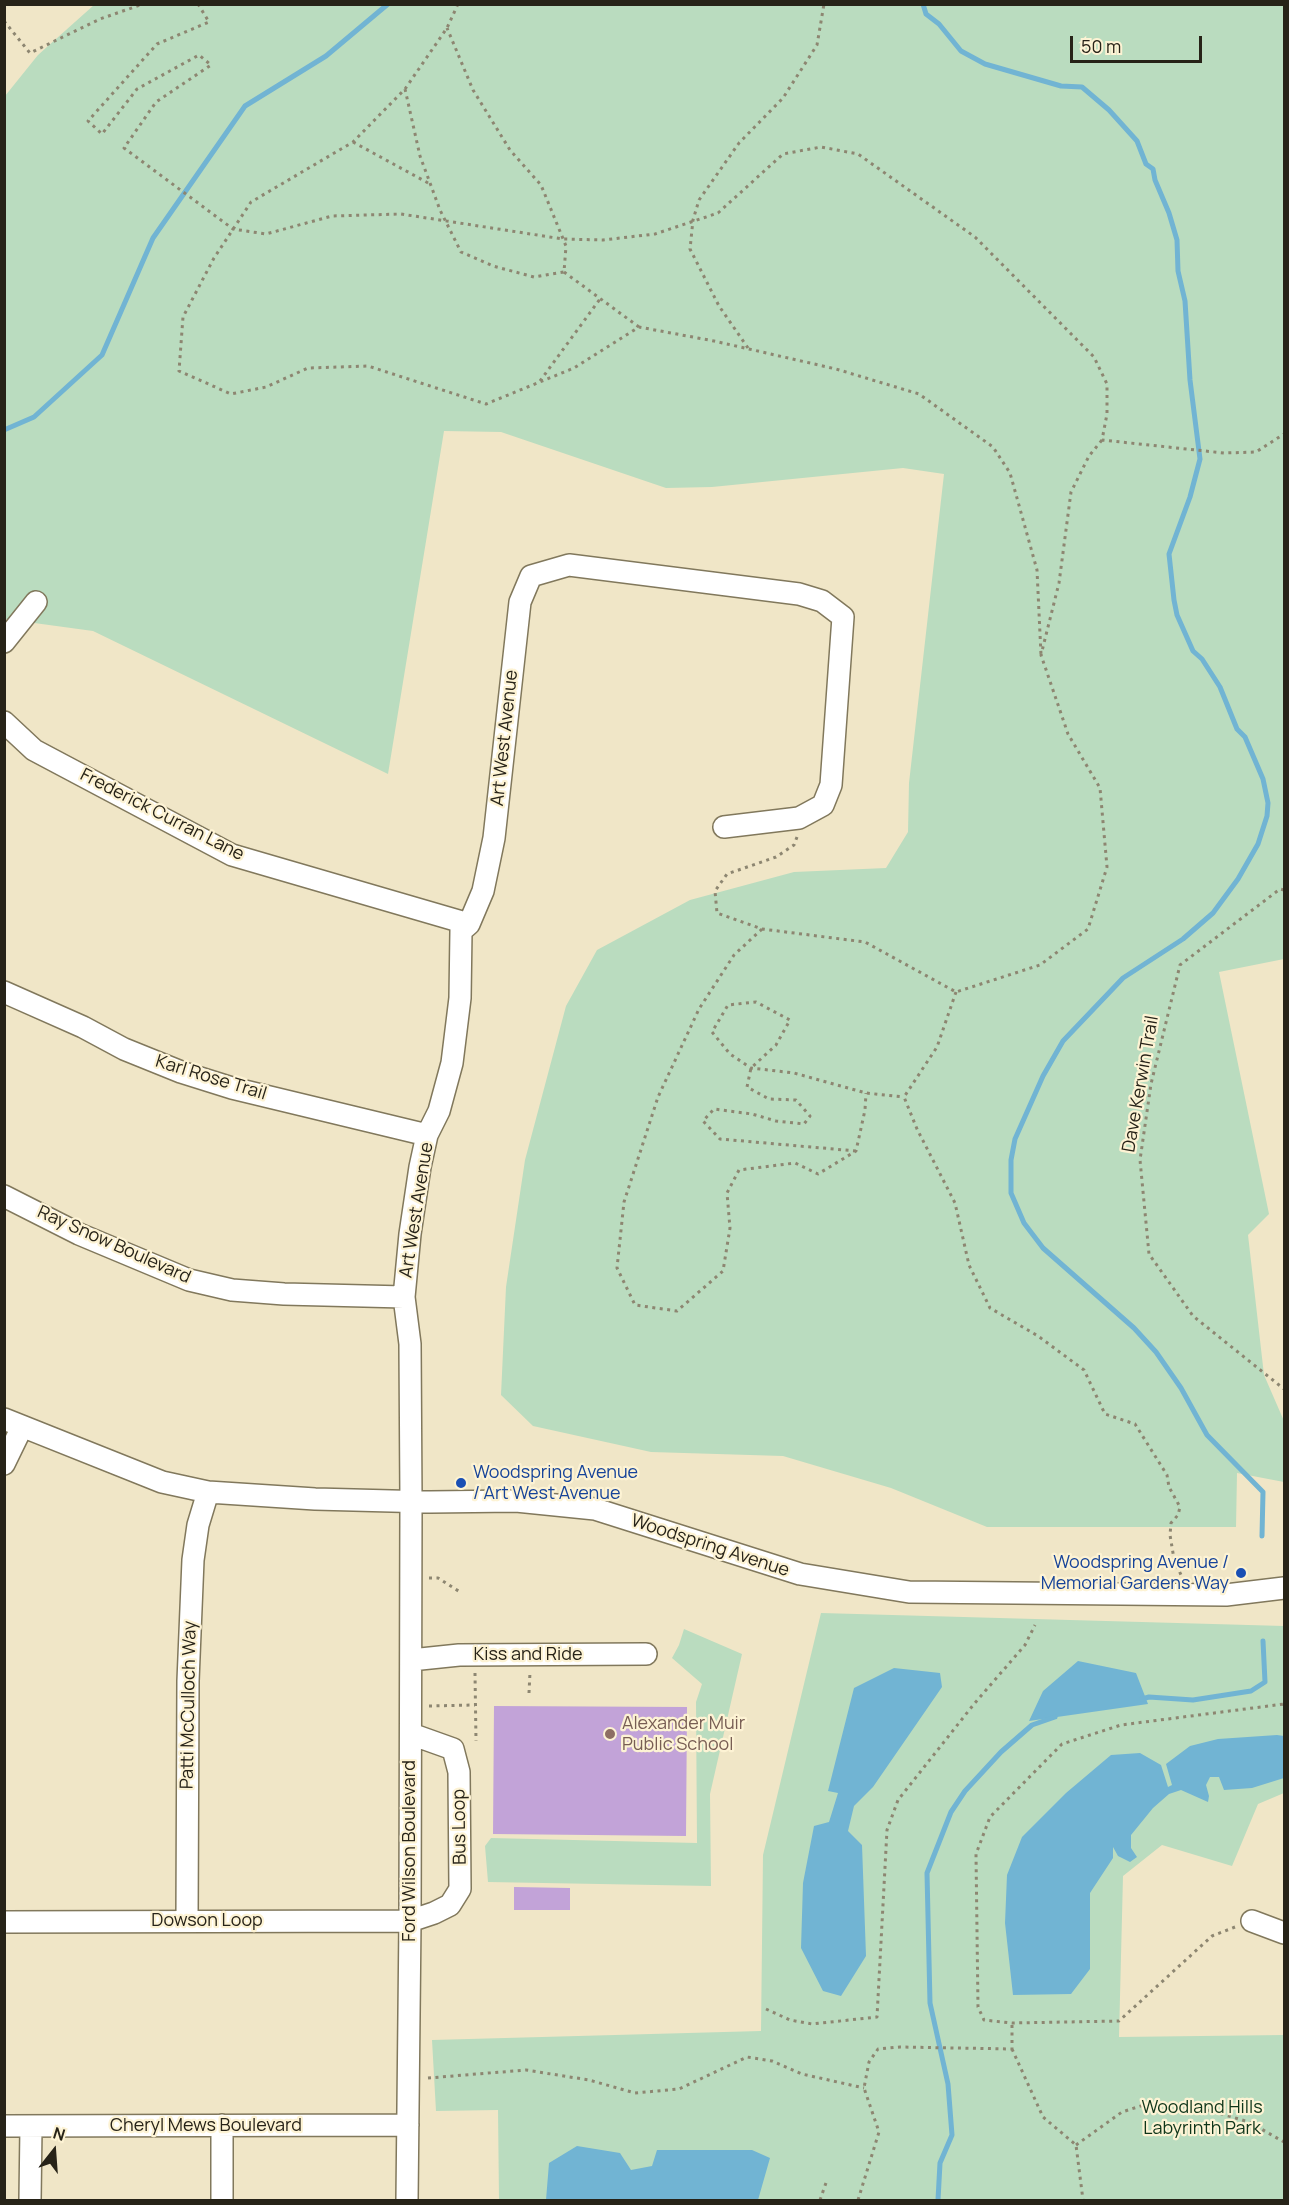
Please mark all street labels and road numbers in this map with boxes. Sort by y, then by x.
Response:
street label: Art West Avenue [487,669,523,807]
street label: Frederick Curran Lane [76,764,248,866]
street label: Dave Kerwin Trail [1118,1014,1164,1154]
street label: Karl Rose Trail [153,1051,269,1105]
street label: Art West Avenue [396,1141,438,1279]
street label: Ray Snow Boulevard [34,1201,194,1289]
street label: Woodspring Avenue [628,1510,792,1582]
street label: Patti McCulloch Way [177,1621,201,1789]
street label: Kiss and Ride [473,1644,583,1666]
street label: Ford Wilson Boulevard [399,1760,421,1942]
street label: Bus Loop [449,1789,471,1865]
street label: Dowson Loop [151,1910,263,1932]
street label: Cheryl Mews Boulevard [110,2115,302,2137]

